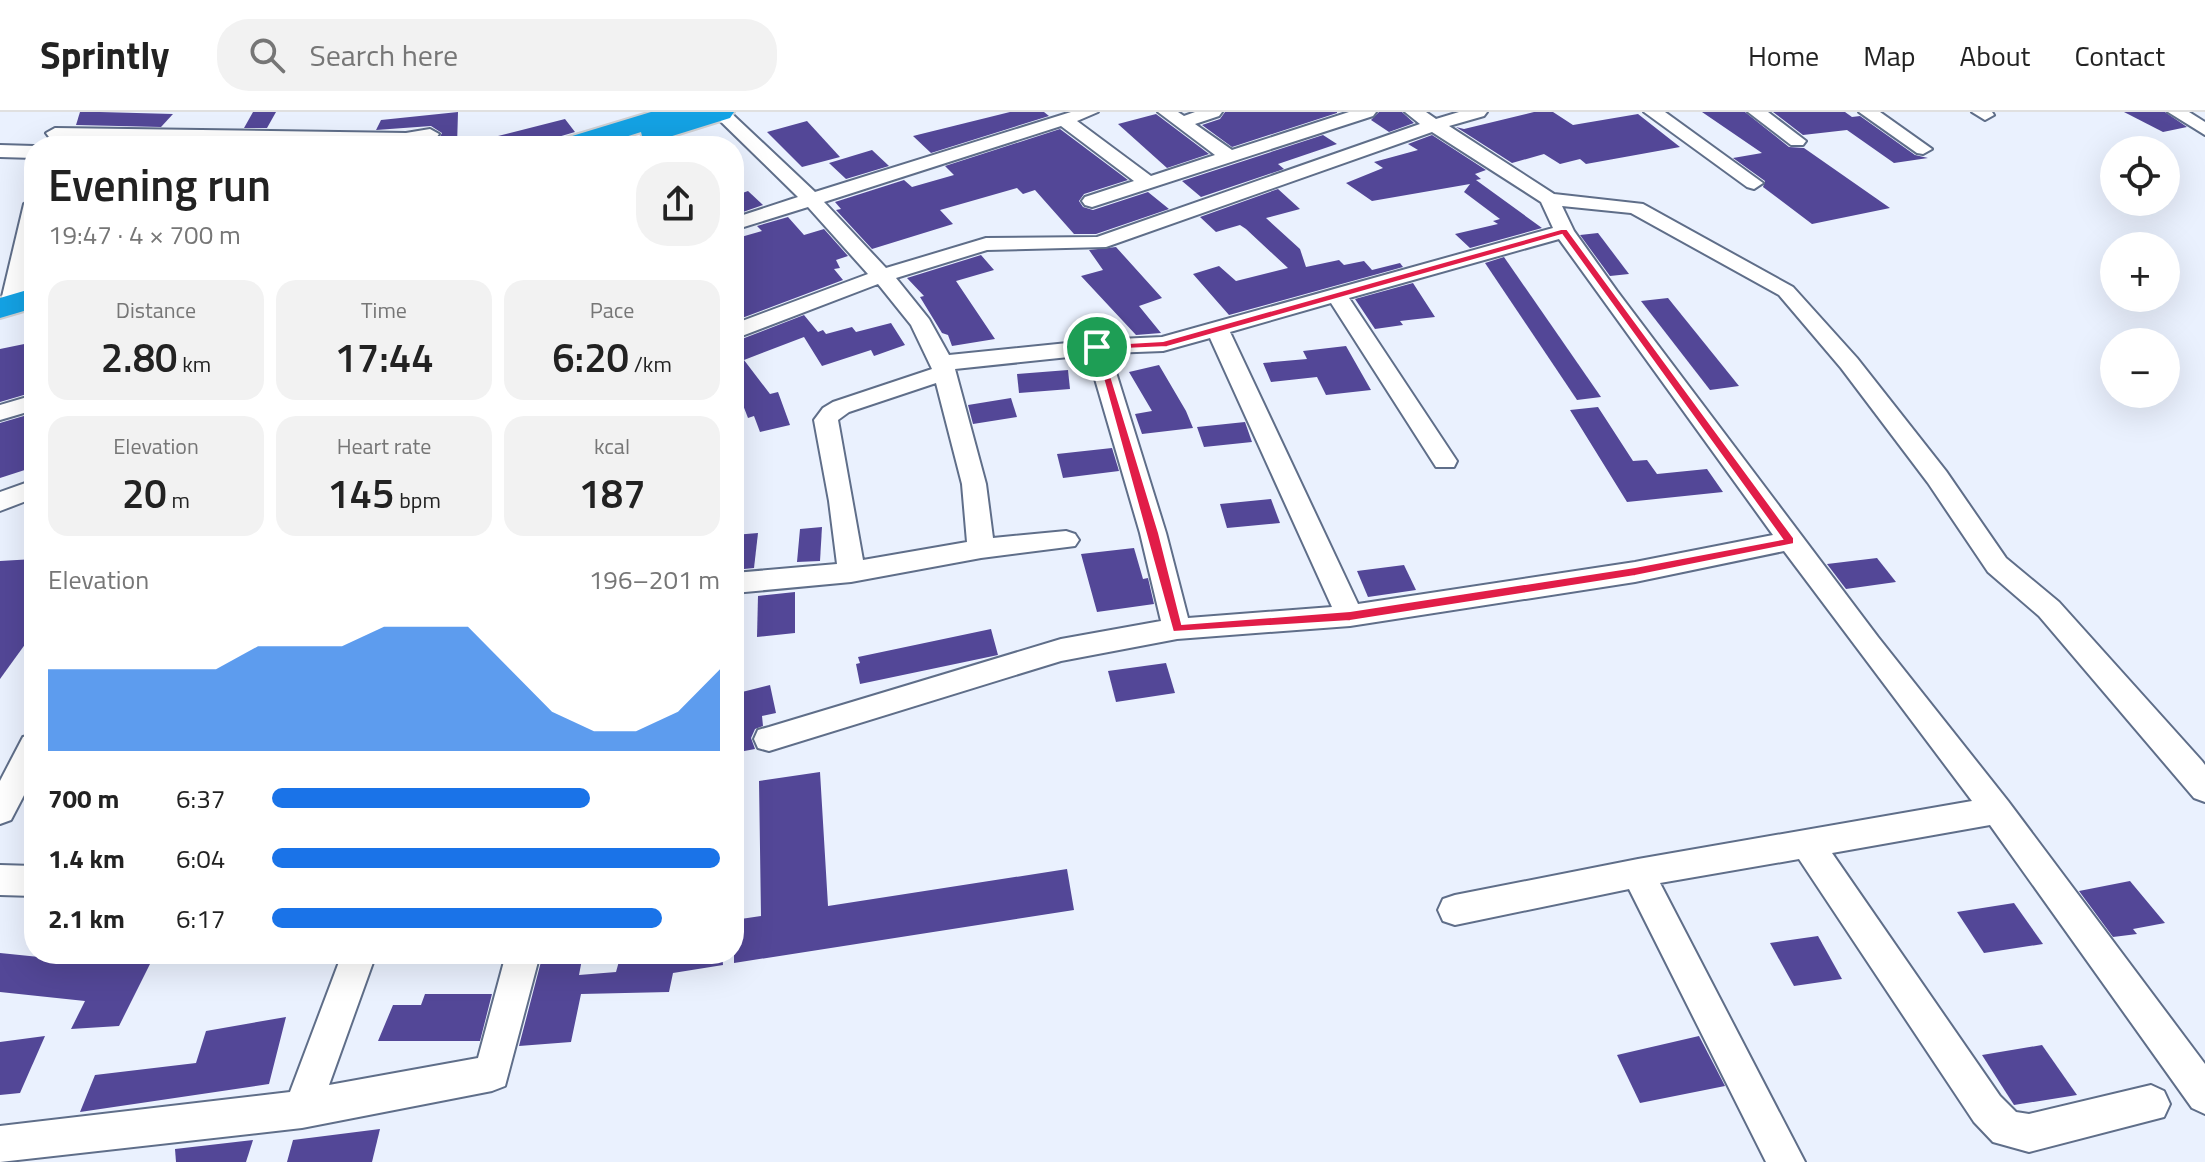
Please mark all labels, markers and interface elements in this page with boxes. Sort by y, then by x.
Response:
search box [217,19,777,91]
text: Sprintly [40,26,169,84]
text: Search here [309,32,458,78]
icon: search [245,33,289,77]
text: Home [1748,34,1819,77]
text: Map [1863,34,1916,77]
text: About [1960,34,2030,77]
text: Contact [2074,34,2165,77]
map controls [2100,136,2180,408]
button: locate [2100,136,2180,216]
text: Evening run [48,151,271,218]
button: share [636,162,720,246]
text: 19:47 · 4 × 700 m [48,215,241,254]
button: + [2100,232,2180,312]
text: Distance [116,293,196,327]
text: Time [361,293,407,327]
text: Pace [590,293,634,327]
pin [1063,313,1131,381]
icon: arrive [1075,325,1119,369]
text: 2.80 [101,327,177,388]
text: 17:44 [334,327,434,388]
text: 6:20 [552,327,629,388]
button: − [2100,328,2180,408]
text: km [177,347,211,381]
text: /km [629,347,672,381]
text: Elevation [113,429,199,463]
text: Heart rate [337,429,431,463]
text: kcal [594,429,630,463]
text: 20 [122,463,167,524]
text: 145 [327,463,394,524]
text: 187 [578,463,646,524]
text: m [167,483,190,517]
text: bpm [394,483,441,517]
text: Elevation [48,560,149,599]
text: 196–201 m [589,560,720,599]
text: 700 m [48,779,119,818]
text: 6:37 [176,779,225,818]
text: 1.4 km [48,839,125,878]
text: 6:04 [176,839,225,878]
text: 2.1 km [48,899,125,938]
text: 6:17 [176,899,225,938]

